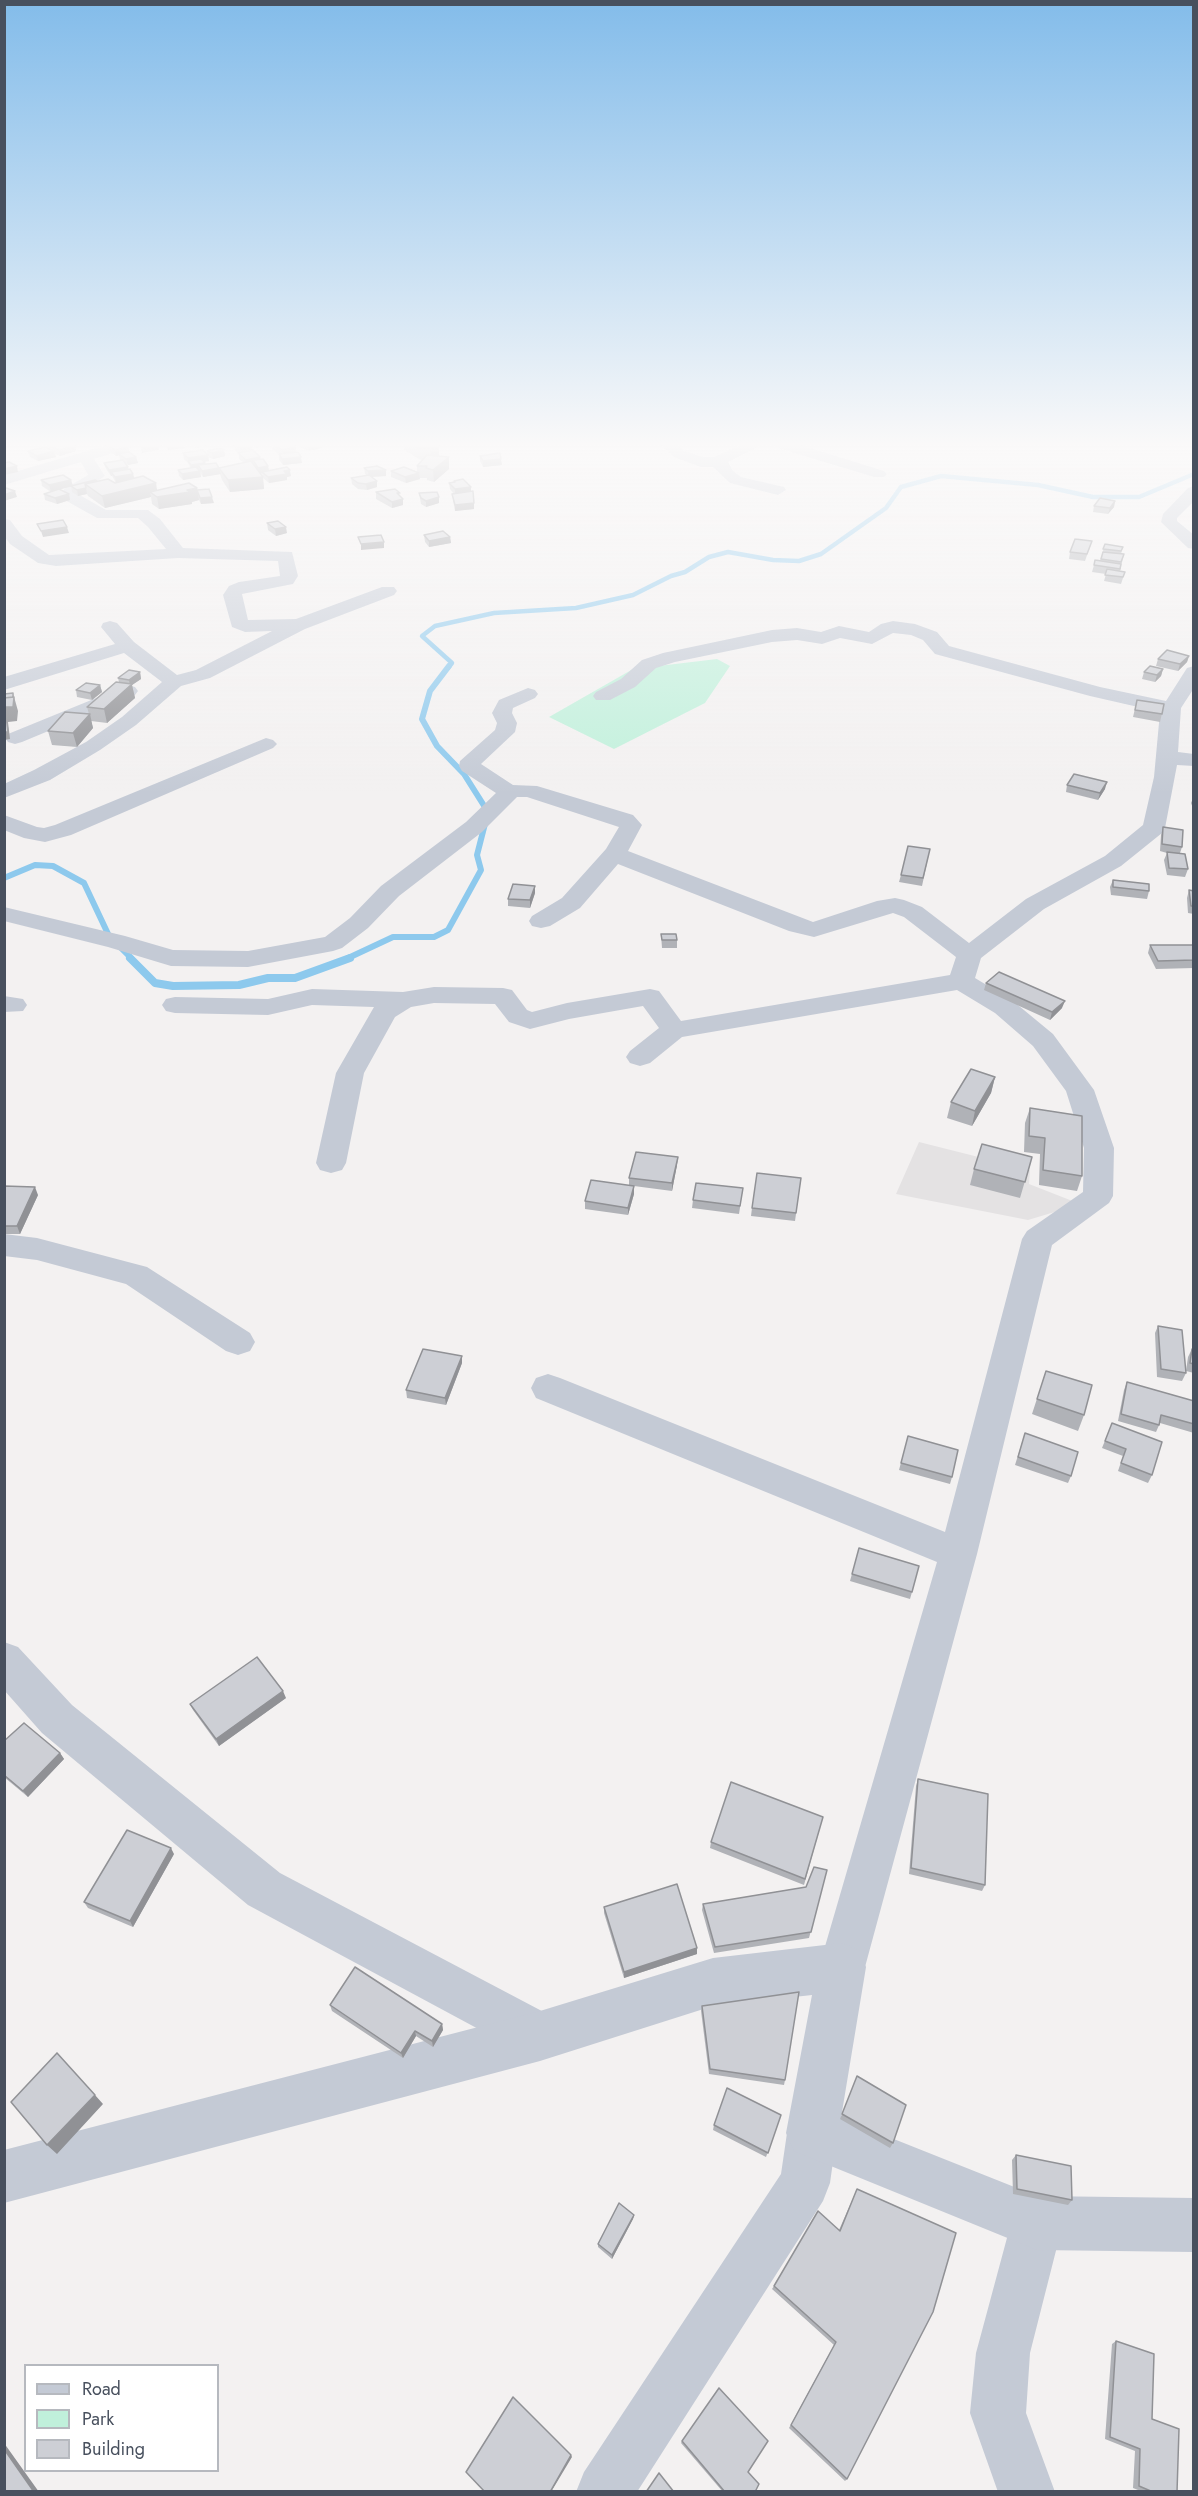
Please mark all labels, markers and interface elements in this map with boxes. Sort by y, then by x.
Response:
legend [24,2364,219,2472]
text: Road [82,2376,121,2402]
text: Park [82,2406,114,2432]
text: Building [82,2436,145,2462]

